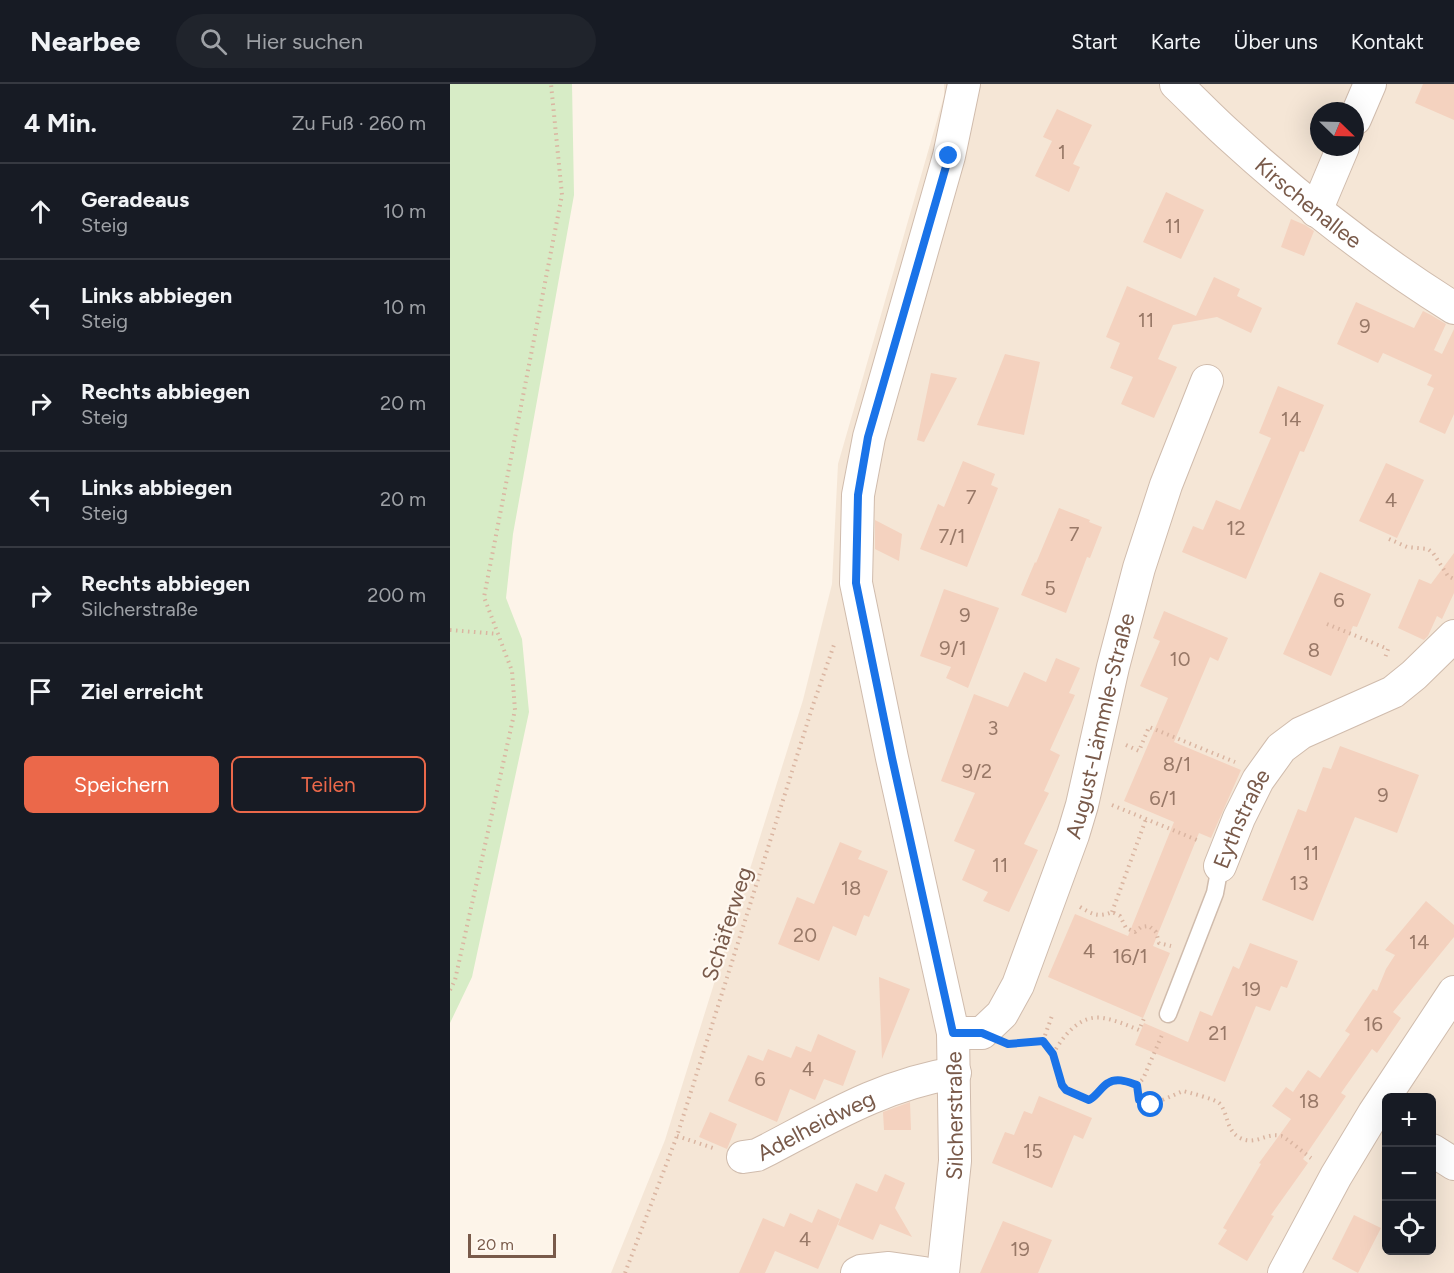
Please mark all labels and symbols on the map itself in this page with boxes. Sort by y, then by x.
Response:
north arrow [1310,102,1364,156]
house number: 1 [1058,140,1066,164]
route end [935,142,961,168]
street label: Kirschenallee [1250,151,1367,254]
house number: 11 [1165,214,1181,238]
house number: 11 [1138,308,1154,332]
house number: 9 [1359,314,1371,338]
house number: 14 [1281,407,1301,431]
house number: 7 [966,485,977,509]
house number: 4 [1385,488,1397,512]
house number: 12 [1226,516,1246,540]
house number: 7 [1069,522,1080,546]
house number: 7/1 [939,524,965,548]
house number: 5 [1044,576,1056,600]
house number: 6 [1333,588,1345,612]
house number: 9 [959,603,971,627]
street label: August-Lämmle-Straße [1059,610,1140,842]
house number: 9/1 [939,636,967,660]
house number: 8 [1308,638,1320,662]
house number: 10 [1169,647,1191,671]
house number: 3 [988,716,998,740]
house number: 8/1 [1163,752,1191,776]
house number: 9/2 [962,759,992,783]
street label: Eythstraße [1207,763,1276,872]
house number: 9 [1377,783,1389,807]
house number: 6/1 [1149,786,1177,810]
house number: 11 [1303,841,1319,865]
house number: 11 [992,853,1008,877]
street label: Schäferweg [696,864,758,984]
house number: 13 [1289,871,1309,895]
house number: 18 [841,876,861,900]
house number: 20 [793,923,817,947]
house number: 14 [1409,930,1429,954]
house number: 4 [1083,939,1095,963]
house number: 16/1 [1112,944,1148,968]
house number: 19 [1241,977,1261,1001]
house number: 16 [1363,1012,1383,1036]
house number: 21 [1208,1021,1228,1045]
street label: Silcherstraße [940,1051,969,1181]
house number: 4 [802,1057,814,1081]
house number: 6 [754,1067,766,1091]
street label: Adelheidweg [752,1084,879,1166]
house number: 18 [1299,1089,1319,1113]
route start [1137,1091,1163,1117]
house number: 15 [1023,1139,1043,1163]
house number: 4 [799,1227,811,1251]
scale bar [468,1231,556,1258]
house number: 19 [1010,1237,1030,1261]

